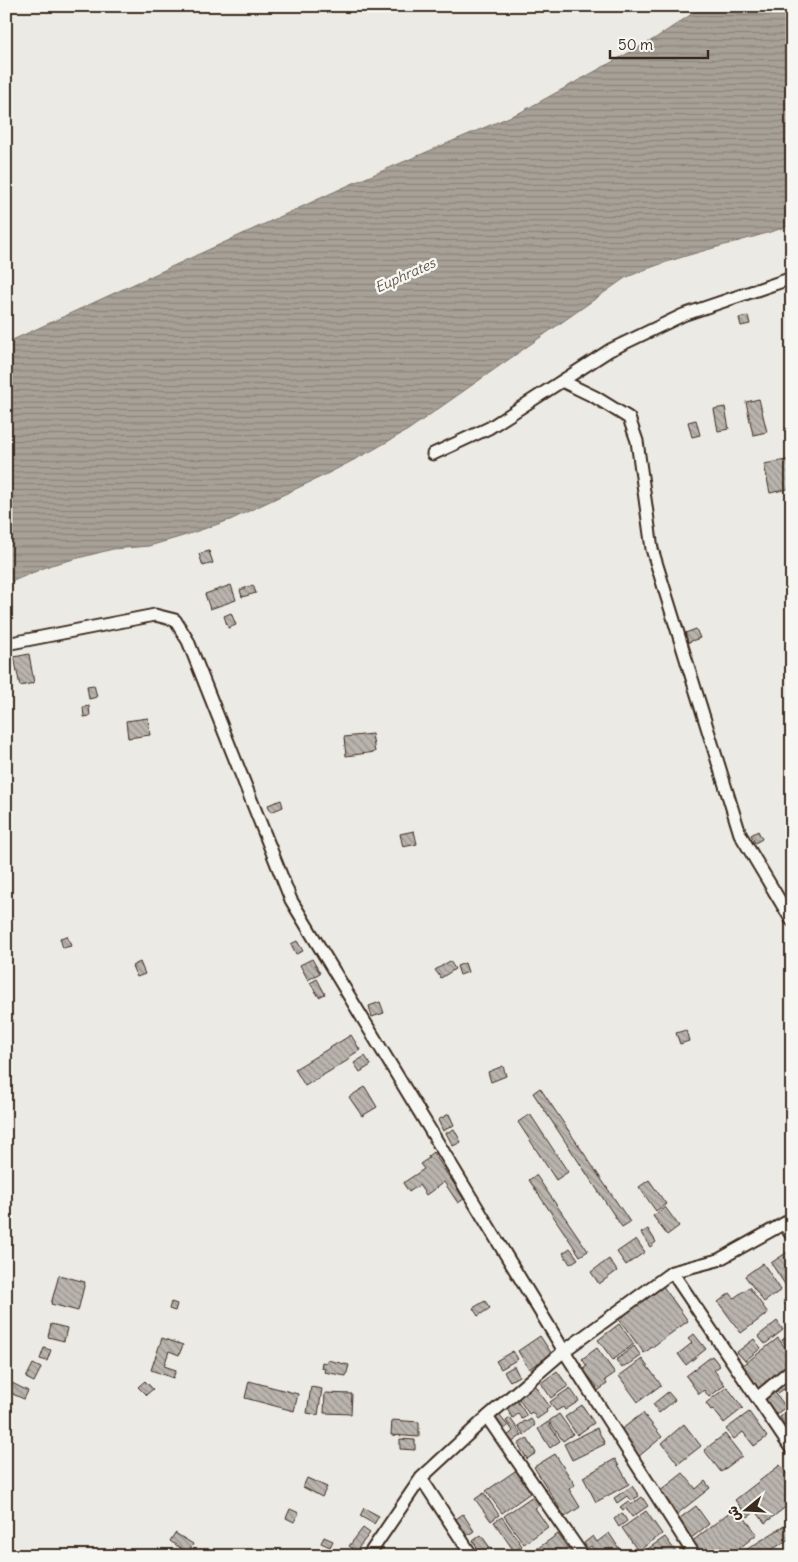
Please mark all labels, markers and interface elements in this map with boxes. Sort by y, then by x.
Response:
scale bar [610,28,708,60]
text: 50 m [618,35,653,54]
water label: Euphrates [372,253,439,296]
north arrow [720,1484,770,1534]
text: ش [723,1504,745,1524]

